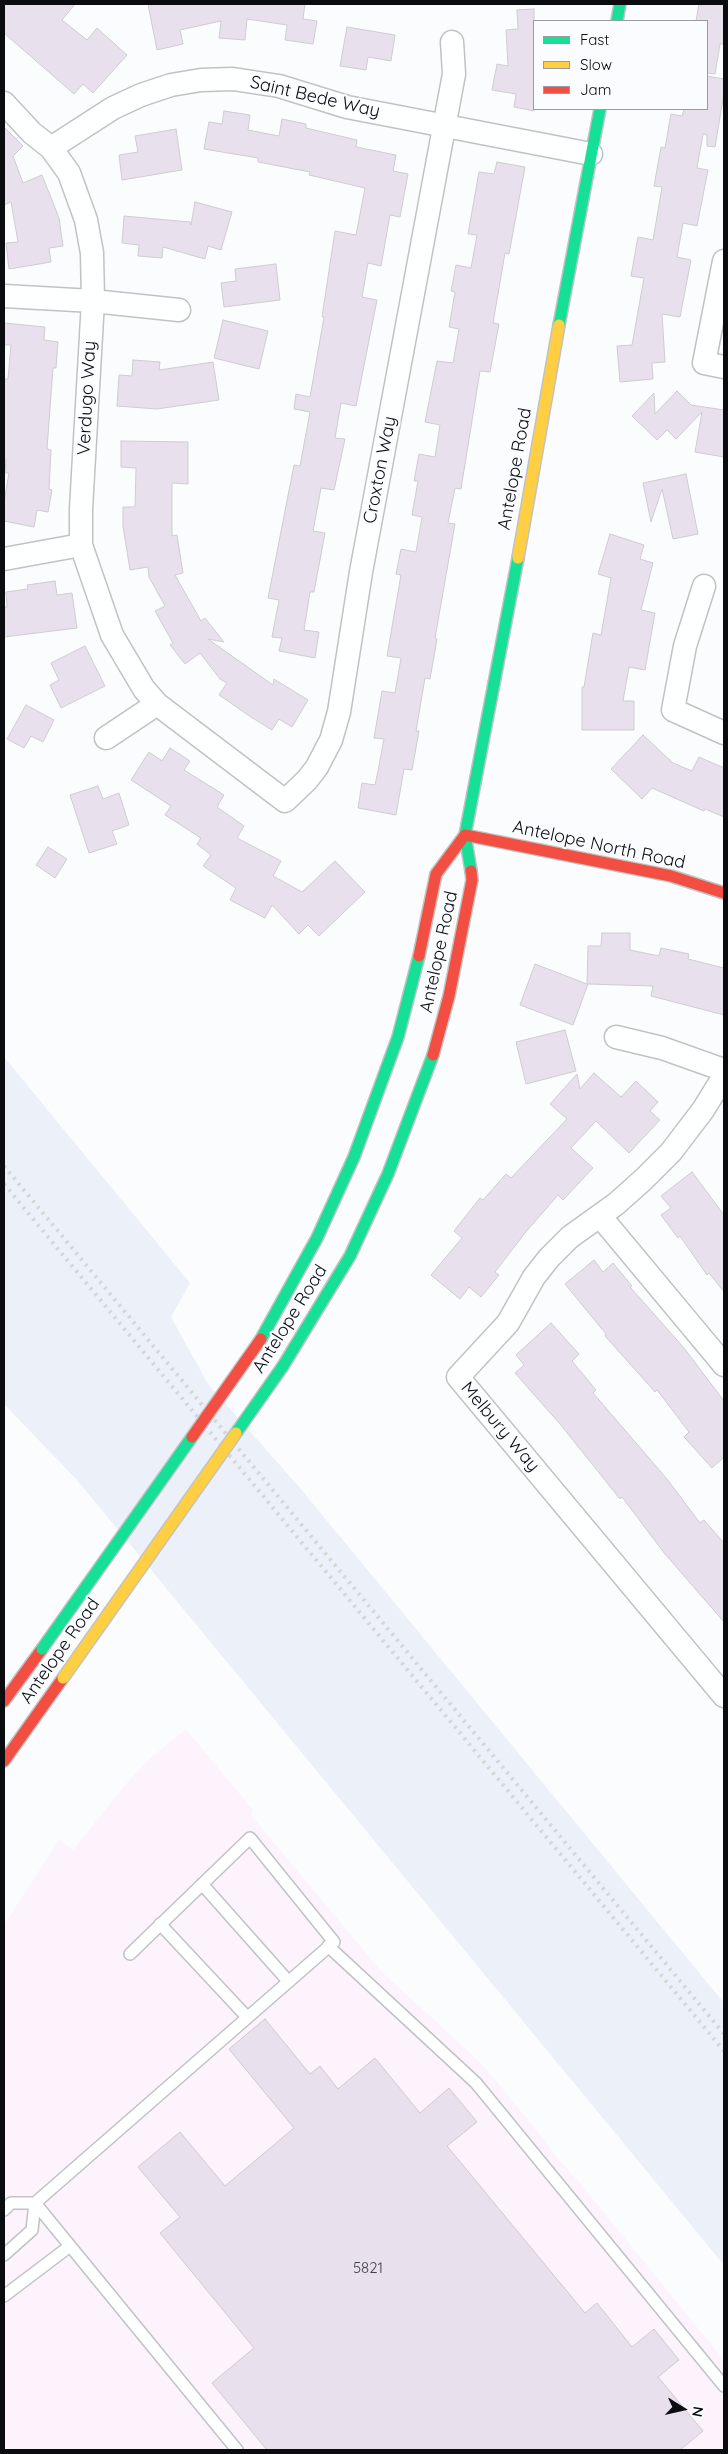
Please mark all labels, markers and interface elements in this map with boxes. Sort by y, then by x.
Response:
legend [533,20,708,110]
text: Fast [580,30,609,49]
text: Slow [580,55,612,74]
street label: Saint Bede Way [248,72,382,122]
text: Jam [580,80,611,99]
street label: Verdugo Way [73,340,101,456]
street label: Antelope Road [494,406,536,532]
street label: Croxton Way [359,414,401,526]
street label: Antelope North Road [511,816,687,874]
street label: Antelope Road [416,889,462,1015]
street label: Antelope Road [248,1261,332,1377]
street label: Melbury Way [456,1378,544,1476]
street label: Antelope Road [16,1594,104,1708]
house number: 5821 [353,2259,383,2277]
north arrow [658,2384,708,2434]
text: N [688,2405,708,2418]

